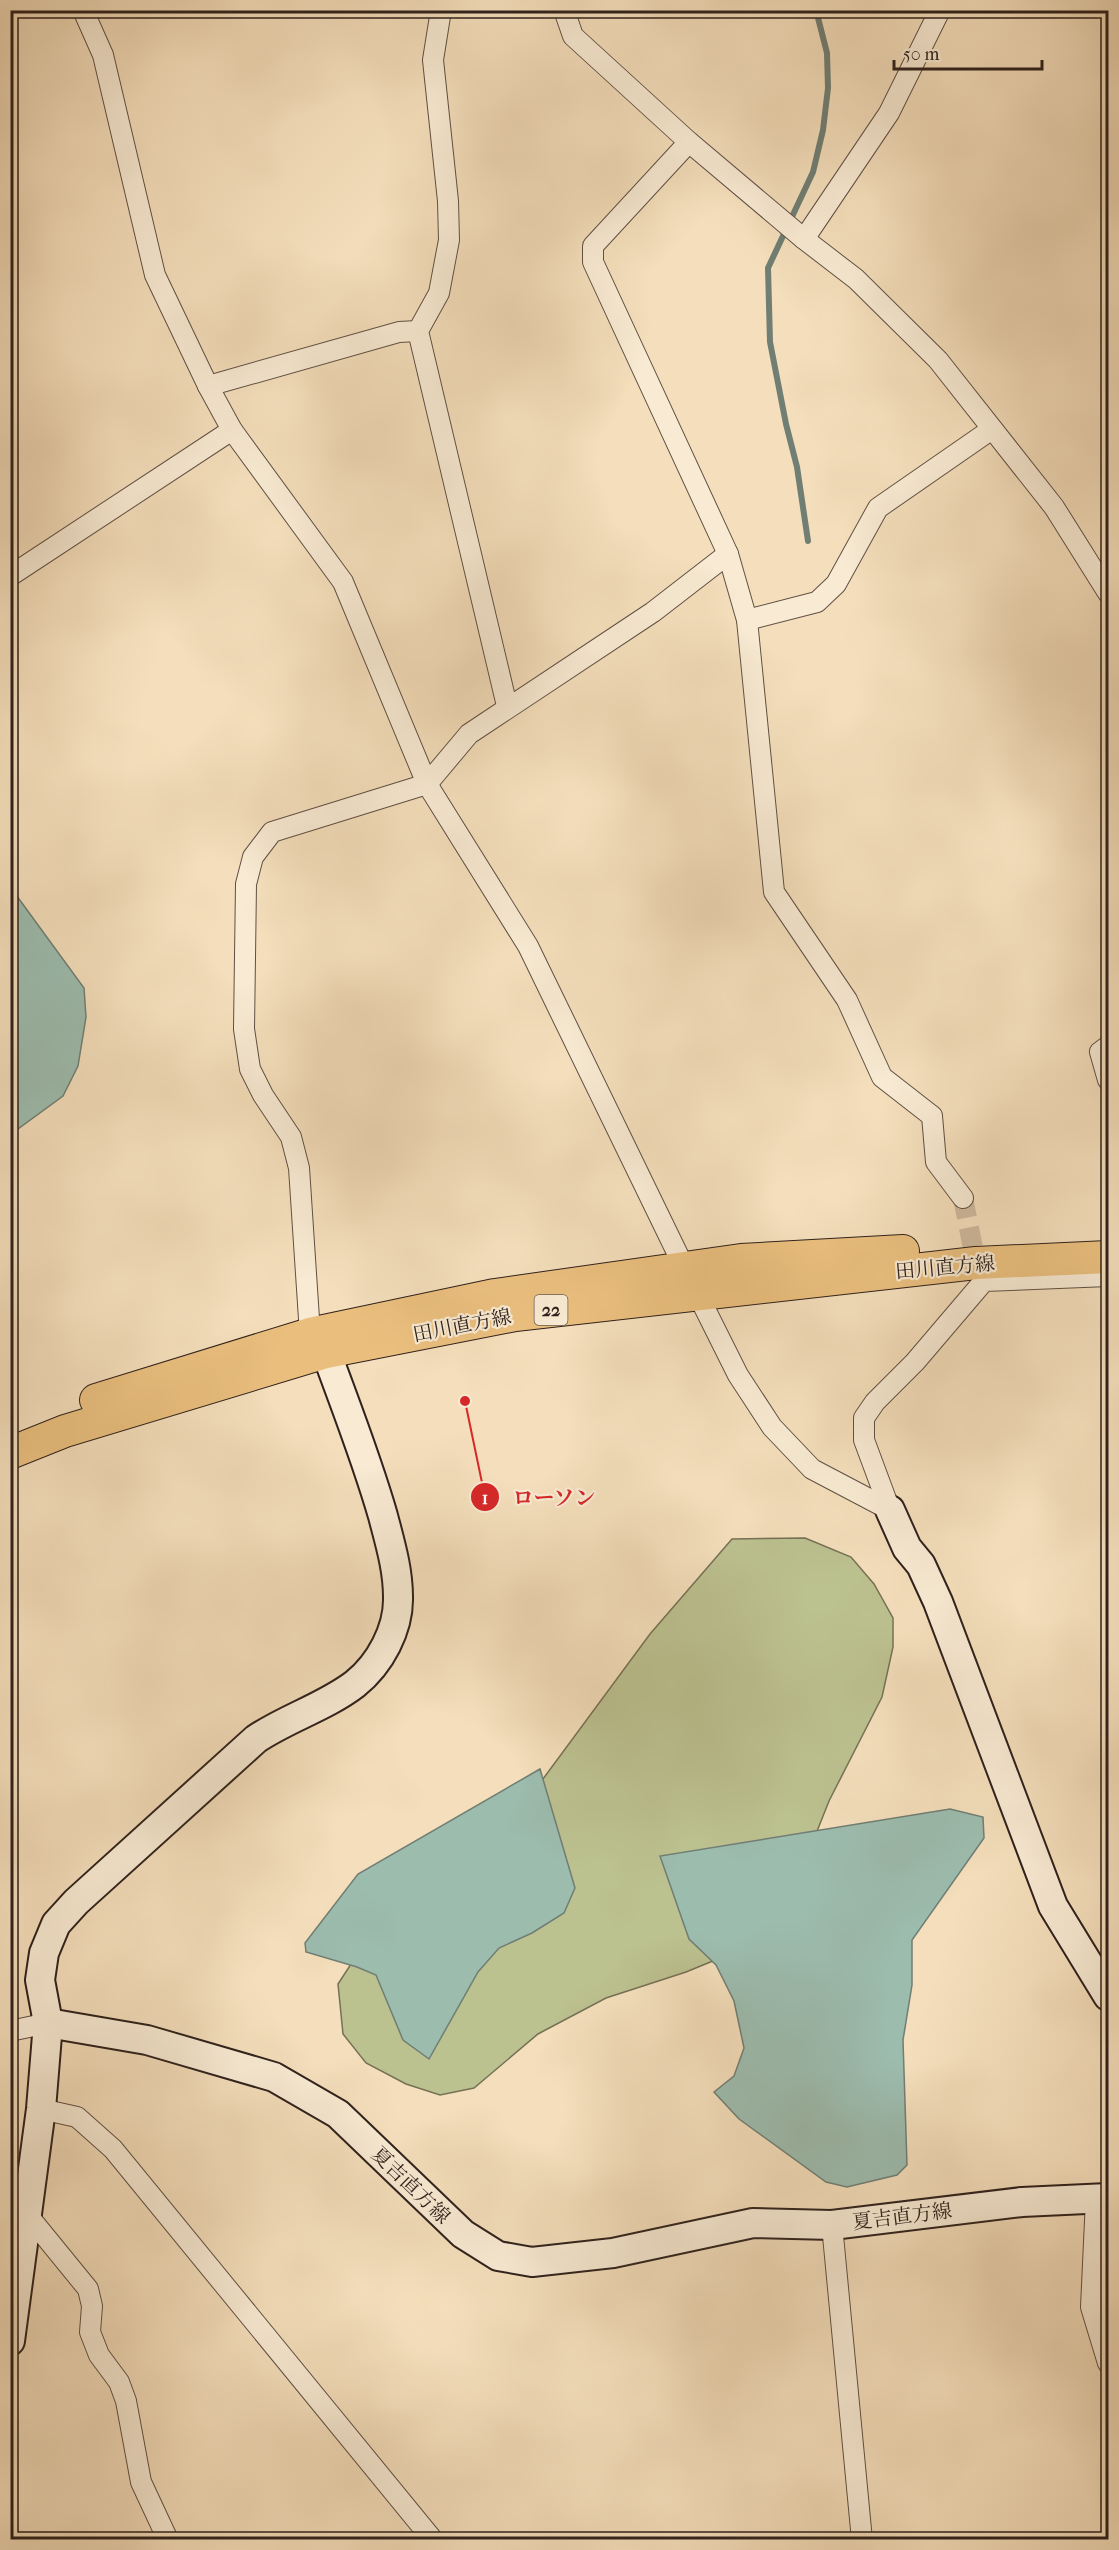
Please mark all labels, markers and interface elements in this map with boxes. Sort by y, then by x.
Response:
scale bar [894,33,1042,71]
text: 50 m [903,44,940,65]
street label: 田川直方線 [894,1252,996,1283]
road number: 22 [534,1295,568,1325]
street label: 田川直方線 [411,1305,513,1346]
callout: ローソン [470,1478,608,1517]
text: ローソン [512,1486,596,1510]
text: 1 [482,1488,488,1509]
street label: 夏吉直方線 [367,2142,455,2228]
street label: 夏吉直方線 [851,2199,953,2234]

